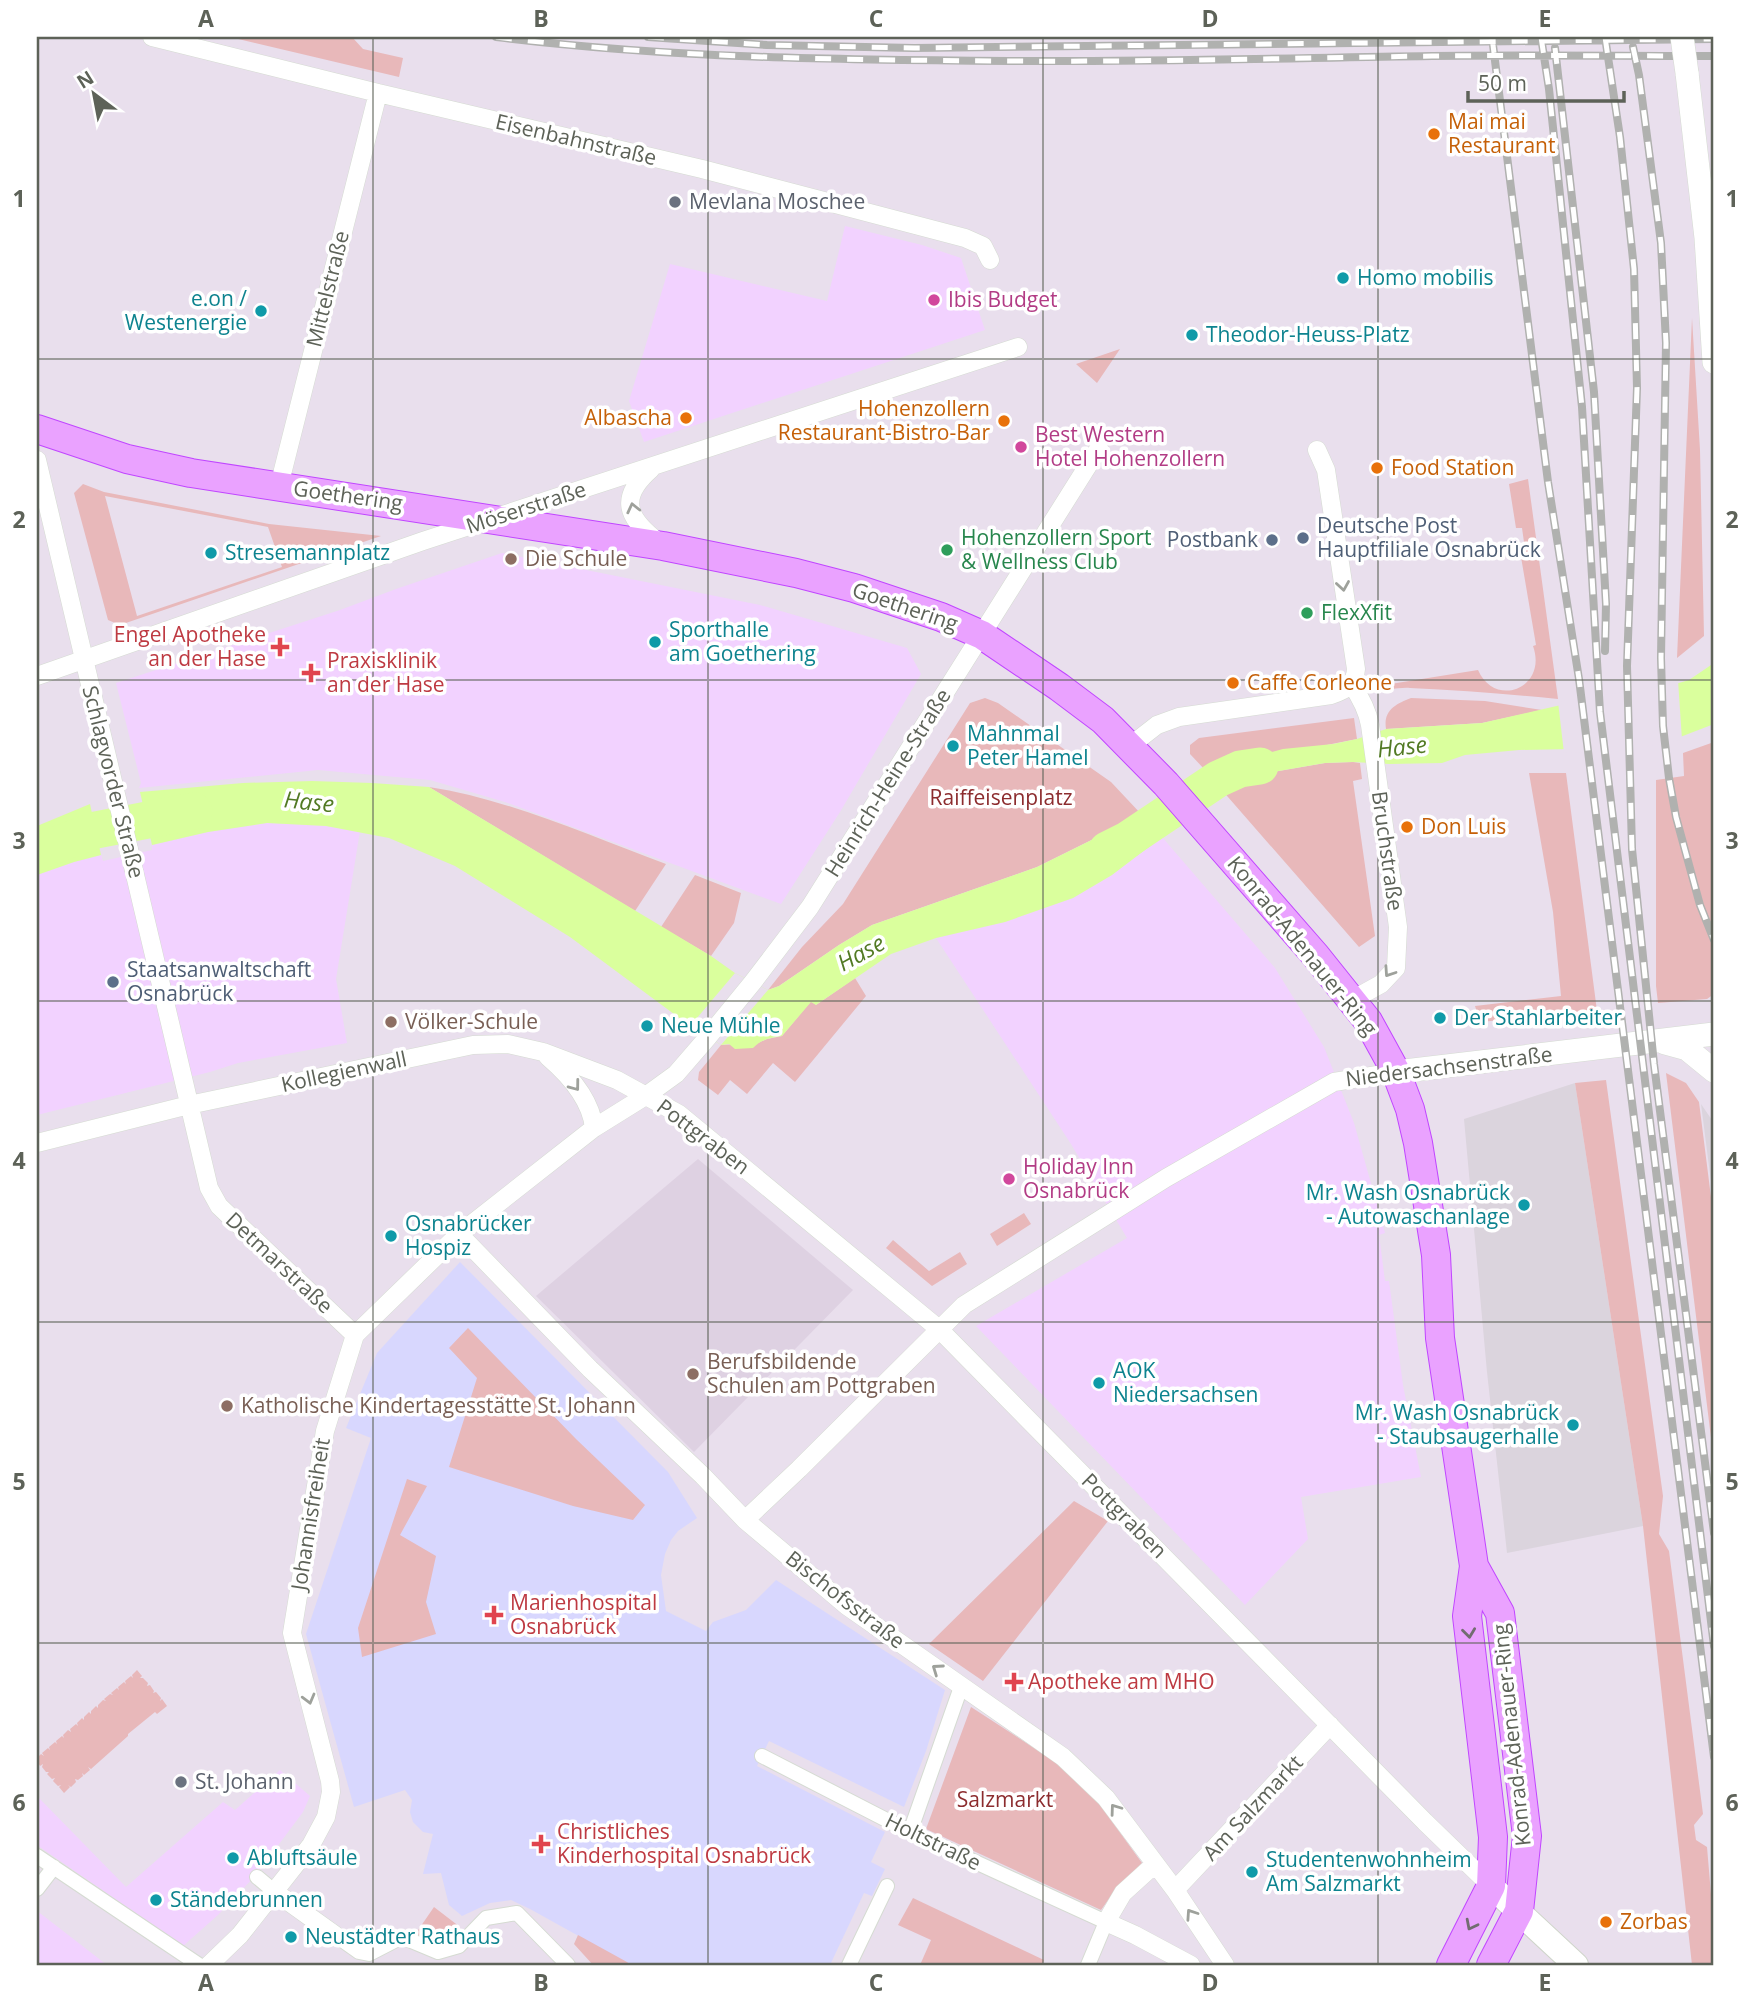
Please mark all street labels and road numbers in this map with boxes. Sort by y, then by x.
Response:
street label: Eisenbahnstraße [493,107,660,171]
street label: Mittelstraße [299,228,355,350]
street label: Goethering [292,473,405,517]
street label: Möserstraße [462,474,589,540]
street label: Goethering [849,575,962,637]
street label: Schlagvorder Straße [77,683,151,881]
street label: Heinrich-Heine-Straße [818,683,957,882]
street label: Bruchstraße [1366,789,1410,913]
street label: Konrad-Adenauer-Ring [1222,850,1384,1041]
street label: Niedersachsenstraße [1344,1039,1554,1093]
street label: Kollegienwall [278,1044,409,1098]
street label: Pottgraben [651,1092,756,1180]
street label: Detmarstraße [220,1205,339,1319]
street label: Johannisfreiheit [284,1436,336,1594]
street label: Pottgraben [1076,1467,1173,1564]
street label: Bischofsstraße [780,1544,911,1655]
street label: Konrad-Adenauer-Ring [1485,1623,1537,1848]
street label: Am Salzmarkt [1196,1749,1308,1866]
street label: Holtstraße [881,1806,986,1876]

